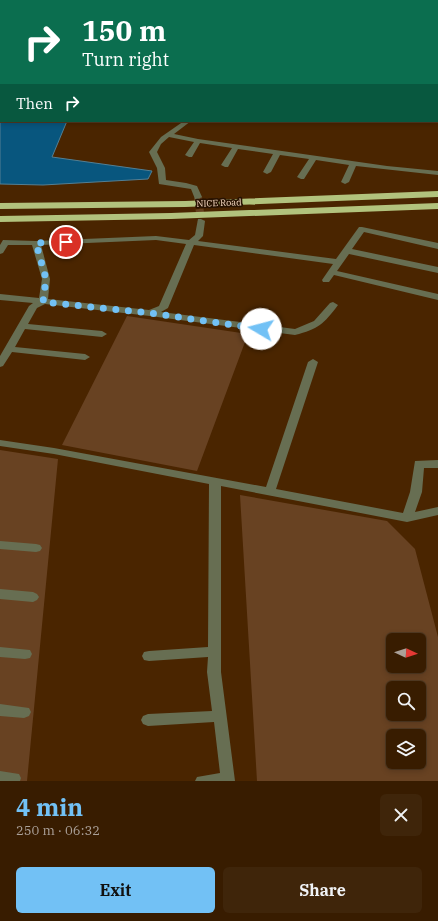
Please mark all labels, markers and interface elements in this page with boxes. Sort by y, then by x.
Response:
text: 150 m [82,12,166,49]
icon: right [16,16,68,68]
text: Turn right [82,48,169,71]
icon: right [61,92,83,114]
text: Then [16,94,53,113]
street label: NICE Road [196,196,242,209]
pin [49,225,83,259]
icon: arrive [55,231,77,253]
position arrow [240,308,282,350]
north arrow [386,633,426,673]
map controls [386,633,426,769]
button: search [386,681,426,721]
button: layers [386,729,426,769]
text: 4 min [16,791,83,823]
button: close [380,794,422,836]
text: 250 m · 06:32 [16,822,100,839]
button: Exit [16,867,215,913]
button: Share [223,867,422,913]

